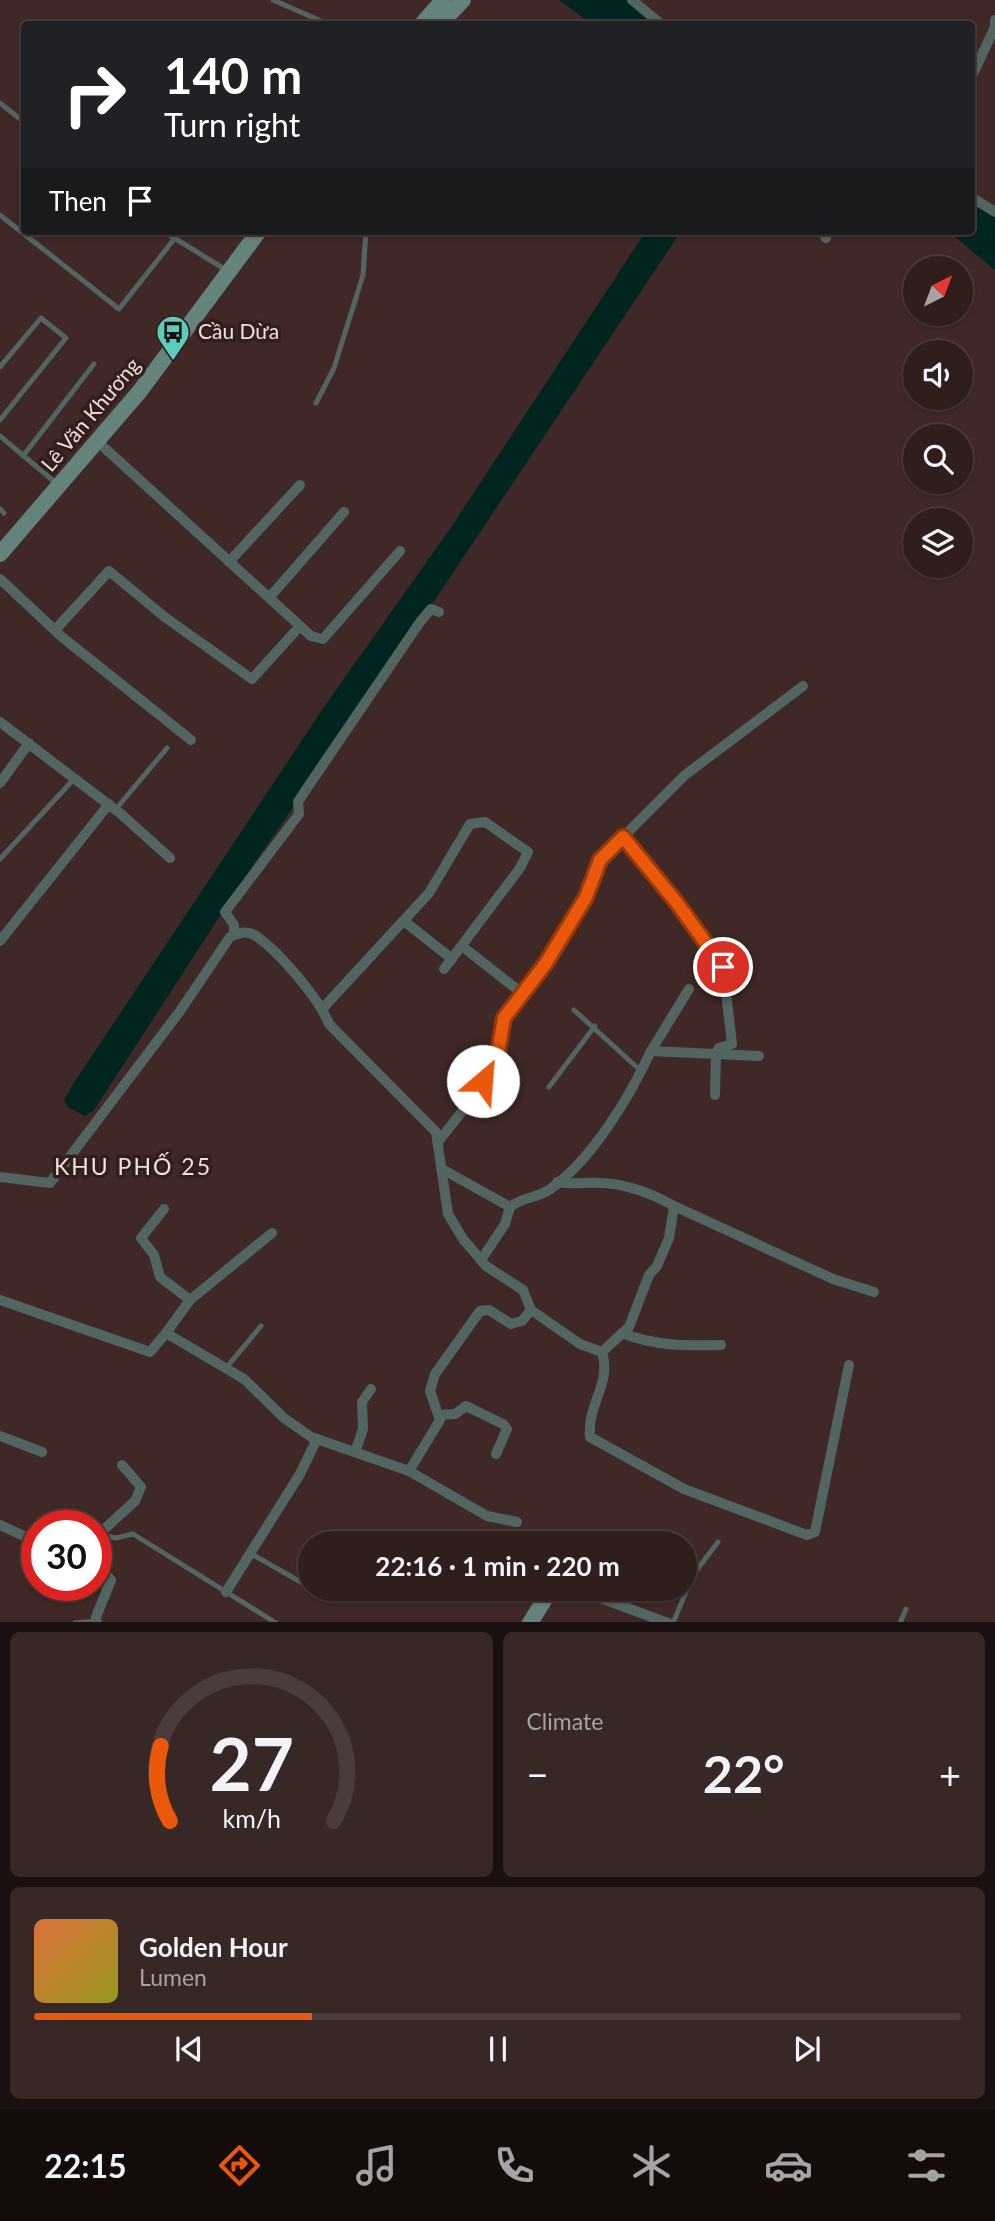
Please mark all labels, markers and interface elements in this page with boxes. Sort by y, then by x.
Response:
text: 140 m [164,46,302,104]
icon: right [49,49,140,140]
text: Turn right [164,105,300,144]
icon: arrive [121,182,159,220]
text: Then [49,185,107,217]
north arrow [903,256,973,326]
map controls [903,256,973,578]
bus stop icon: Cầu Dừa [154,313,192,362]
place label: Cầu Dừa [198,318,279,343]
button: sound [903,340,973,410]
street label: Lê Văn Khương [35,352,145,476]
button: search [903,424,973,494]
button: layers [903,508,973,578]
pin [693,937,753,997]
icon: arrive [704,948,742,986]
position arrow [446,1044,520,1118]
district label: KHU PHỐ 25 [54,1152,212,1180]
speed limit sign: 30 [21,1510,112,1601]
text: 22:16 · 1 min · 220 m [375,1550,620,1582]
text: Climate [527,1707,603,1735]
text: 27 [209,1719,293,1807]
text: 22° [703,1742,785,1804]
text: − [527,1751,549,1797]
text: + [939,1751,961,1797]
text: km/h [222,1802,281,1832]
text: Golden Hour [139,1931,288,1963]
text: Lumen [139,1963,207,1991]
icon: previous [170,2030,208,2068]
icon: pause [479,2030,517,2068]
icon: next [788,2030,826,2068]
icon: directions [215,2141,264,2190]
icon: music [352,2141,401,2190]
icon: phone [490,2141,539,2190]
icon: climate [627,2141,676,2190]
icon: car [764,2141,813,2190]
icon: filters [902,2141,951,2190]
text: 22:15 [44,2146,127,2185]

